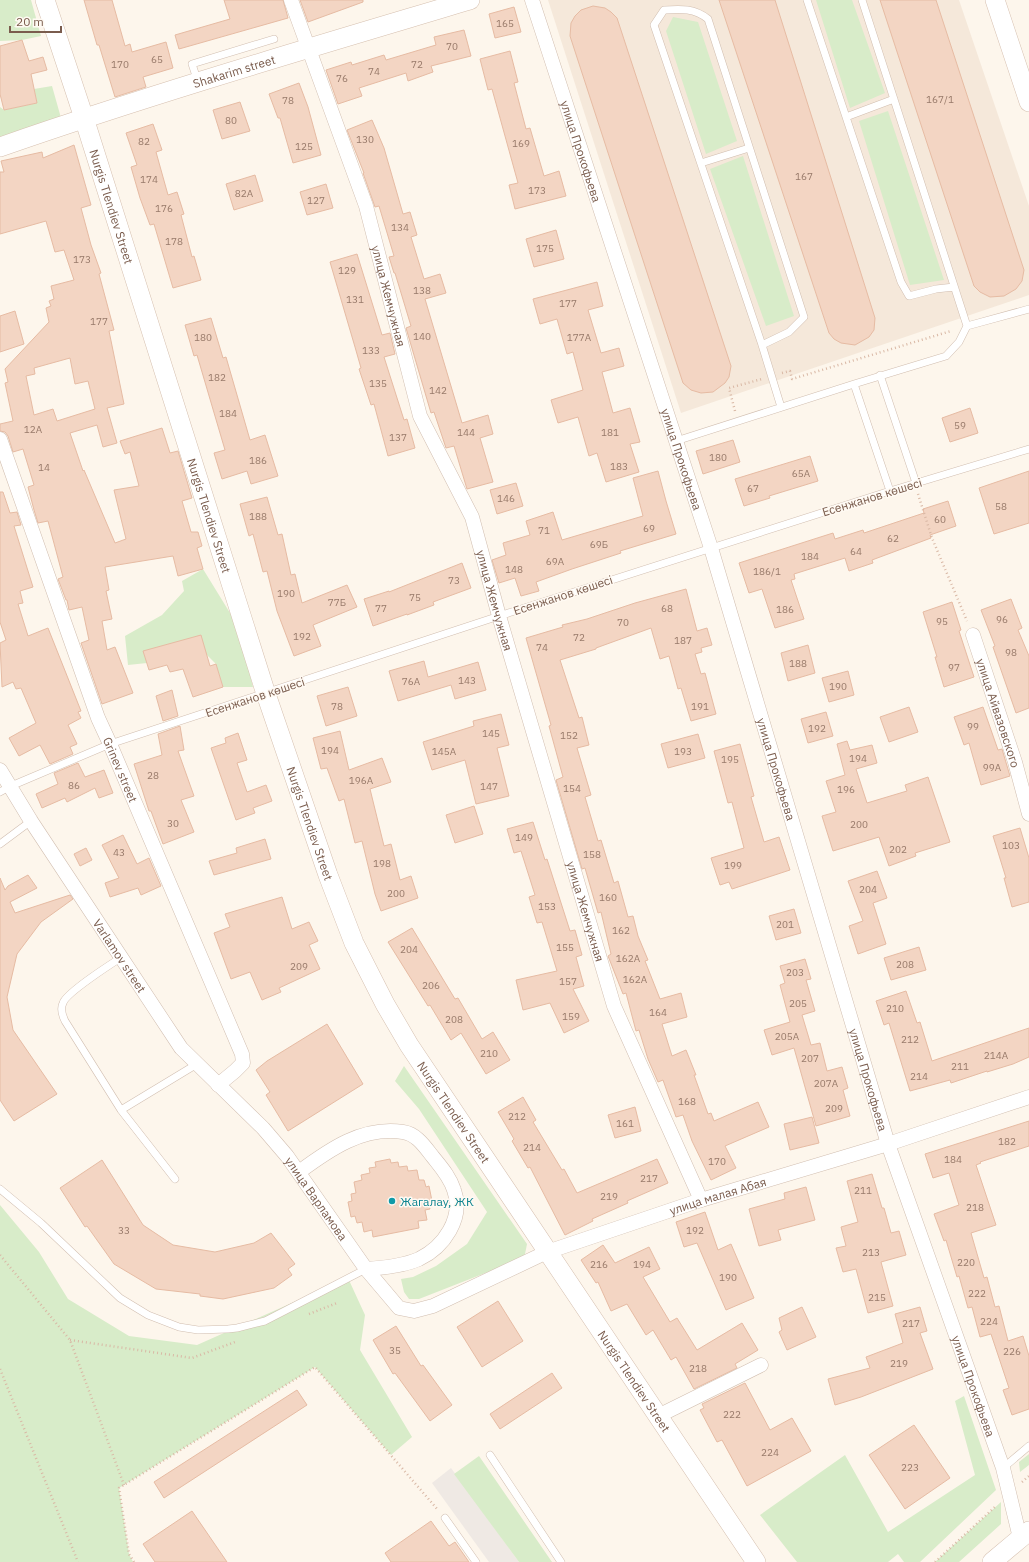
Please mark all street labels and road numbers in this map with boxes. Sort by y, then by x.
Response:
street label: Shakarim street [191,51,277,91]
street label: улица Прокофьева [558,98,605,205]
street label: Nurgis Tlendiev Street [87,147,137,266]
street label: улица Жемчужная [369,244,409,348]
street label: улица Прокофьева [658,406,706,512]
street label: Nurgis Tlendiev Street [184,456,235,574]
street label: Есенжанов көшесі [820,475,924,519]
street label: улица Жемчужная [474,548,516,652]
street label: Есенжанов көшесі [511,572,615,618]
street label: улица Айвазовского [974,656,1024,769]
street label: Есенжанов көшесі [203,674,307,720]
street label: улица Прокофьева [754,716,799,823]
street label: Grinev street [100,734,141,804]
street label: Nurgis Tlendiev Street [284,764,337,882]
street label: улица Жемчужная [564,859,608,963]
street label: Varlamov street [90,916,150,995]
street label: улица Прокофьева [847,1027,891,1133]
street label: Nurgis Tlendiev Street [414,1058,493,1166]
street label: улица Варламова [282,1154,351,1244]
street label: улица малая Абая [667,1173,768,1218]
street label: Nurgis Tlendiev Street [595,1327,674,1435]
street label: улица Прокофьева [949,1333,999,1439]

